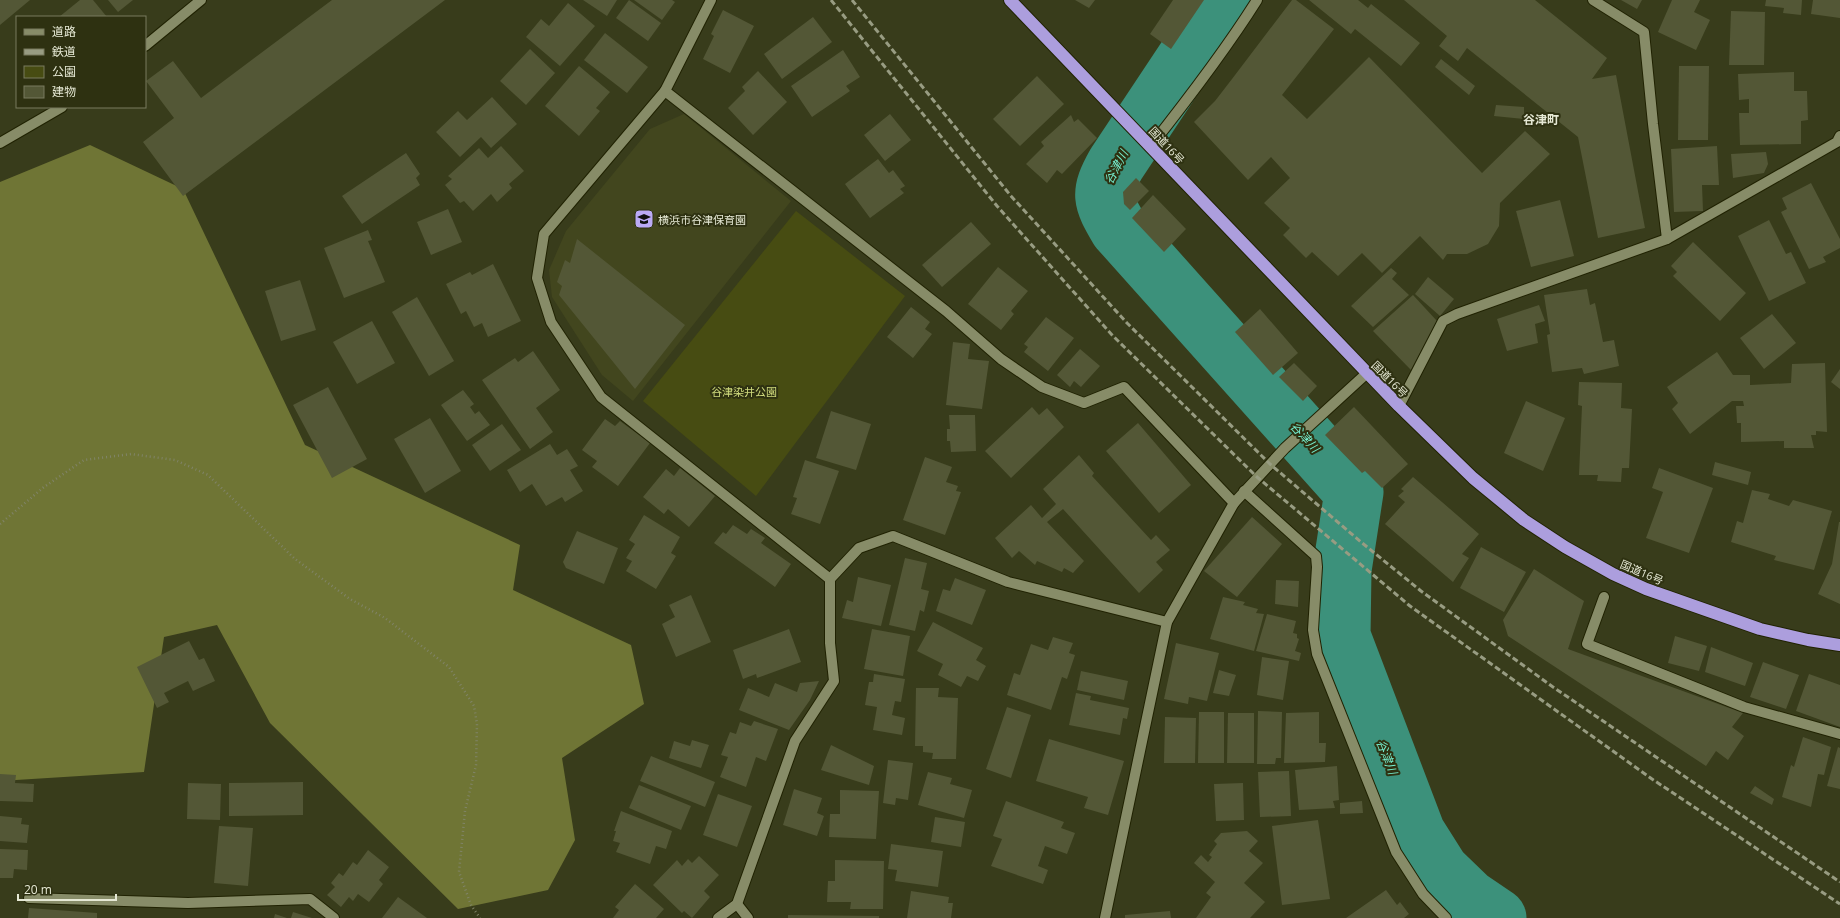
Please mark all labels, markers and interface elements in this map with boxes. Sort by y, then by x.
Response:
legend [16,16,146,108]
text: 道路 [52,23,76,40]
text: 鉄道 [52,43,76,60]
text: 公園 [52,63,76,80]
text: 建物 [52,83,76,100]
district label: 谷津町 [1523,111,1559,128]
street label: 国道16号 [1146,123,1188,167]
water label: 谷津川 [1100,145,1133,187]
school or university icon: 横浜市谷津保育園 [633,208,655,230]
place label: 横浜市谷津保育園 [658,212,746,227]
street label: 国道16号 [1369,358,1411,400]
park label: 谷津染井公園 [711,384,777,399]
water label: 谷津川 [1287,418,1325,458]
street label: 国道16号 [1618,556,1666,588]
water label: 谷津川 [1373,737,1402,779]
scale bar [18,876,116,902]
text: 20 m [24,881,52,898]

